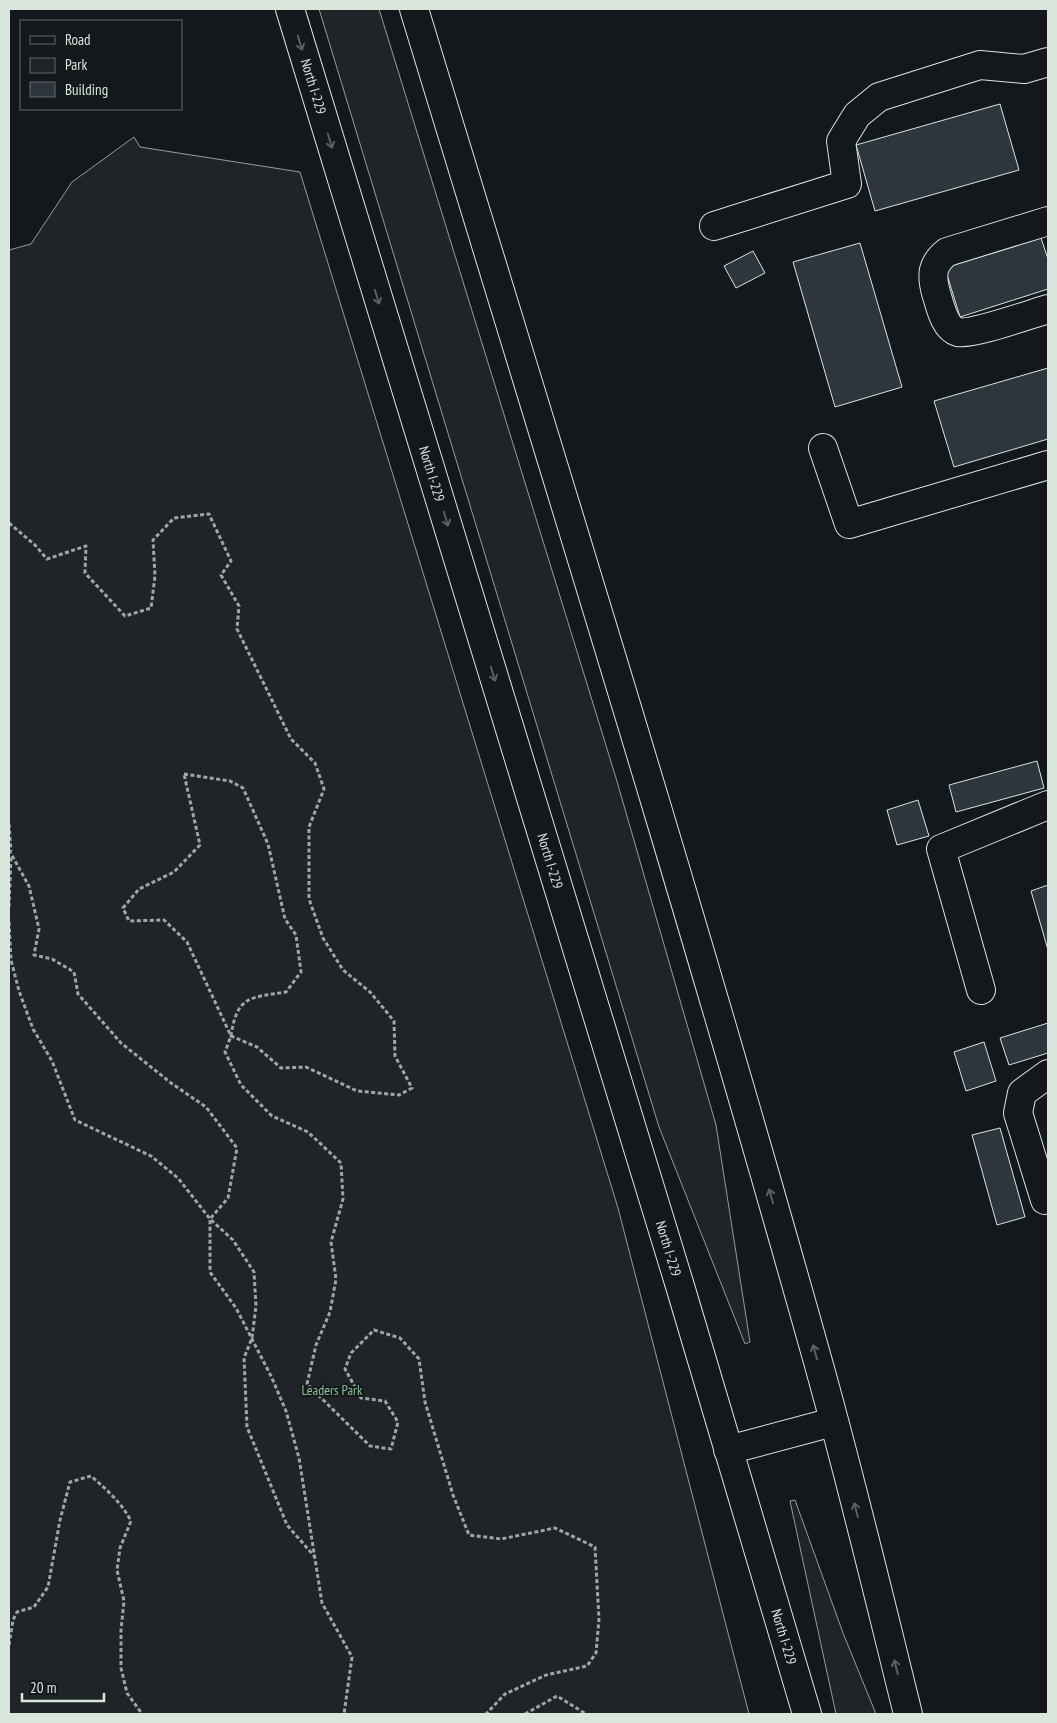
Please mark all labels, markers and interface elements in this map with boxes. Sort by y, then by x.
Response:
legend [20,20,182,110]
text: Road [65,30,91,49]
one-way arrow [296,35,306,51]
text: Park [65,55,87,74]
street label: North I-229 [297,57,331,116]
text: Building [65,80,108,99]
one-way arrow [325,133,335,149]
one-way arrow [373,288,383,304]
street label: North I-229 [415,444,449,504]
one-way arrow [441,511,451,527]
one-way arrow [489,666,499,682]
street label: North I-229 [533,831,567,891]
one-way arrow [765,1188,775,1204]
street label: North I-229 [652,1219,685,1278]
one-way arrow [810,1345,820,1361]
park label: Leaders Park [302,1381,363,1399]
one-way arrow [851,1502,860,1518]
street label: North I-229 [767,1607,801,1667]
one-way arrow [891,1659,900,1675]
scale bar [22,1670,105,1702]
text: 20 m [30,1678,56,1697]

